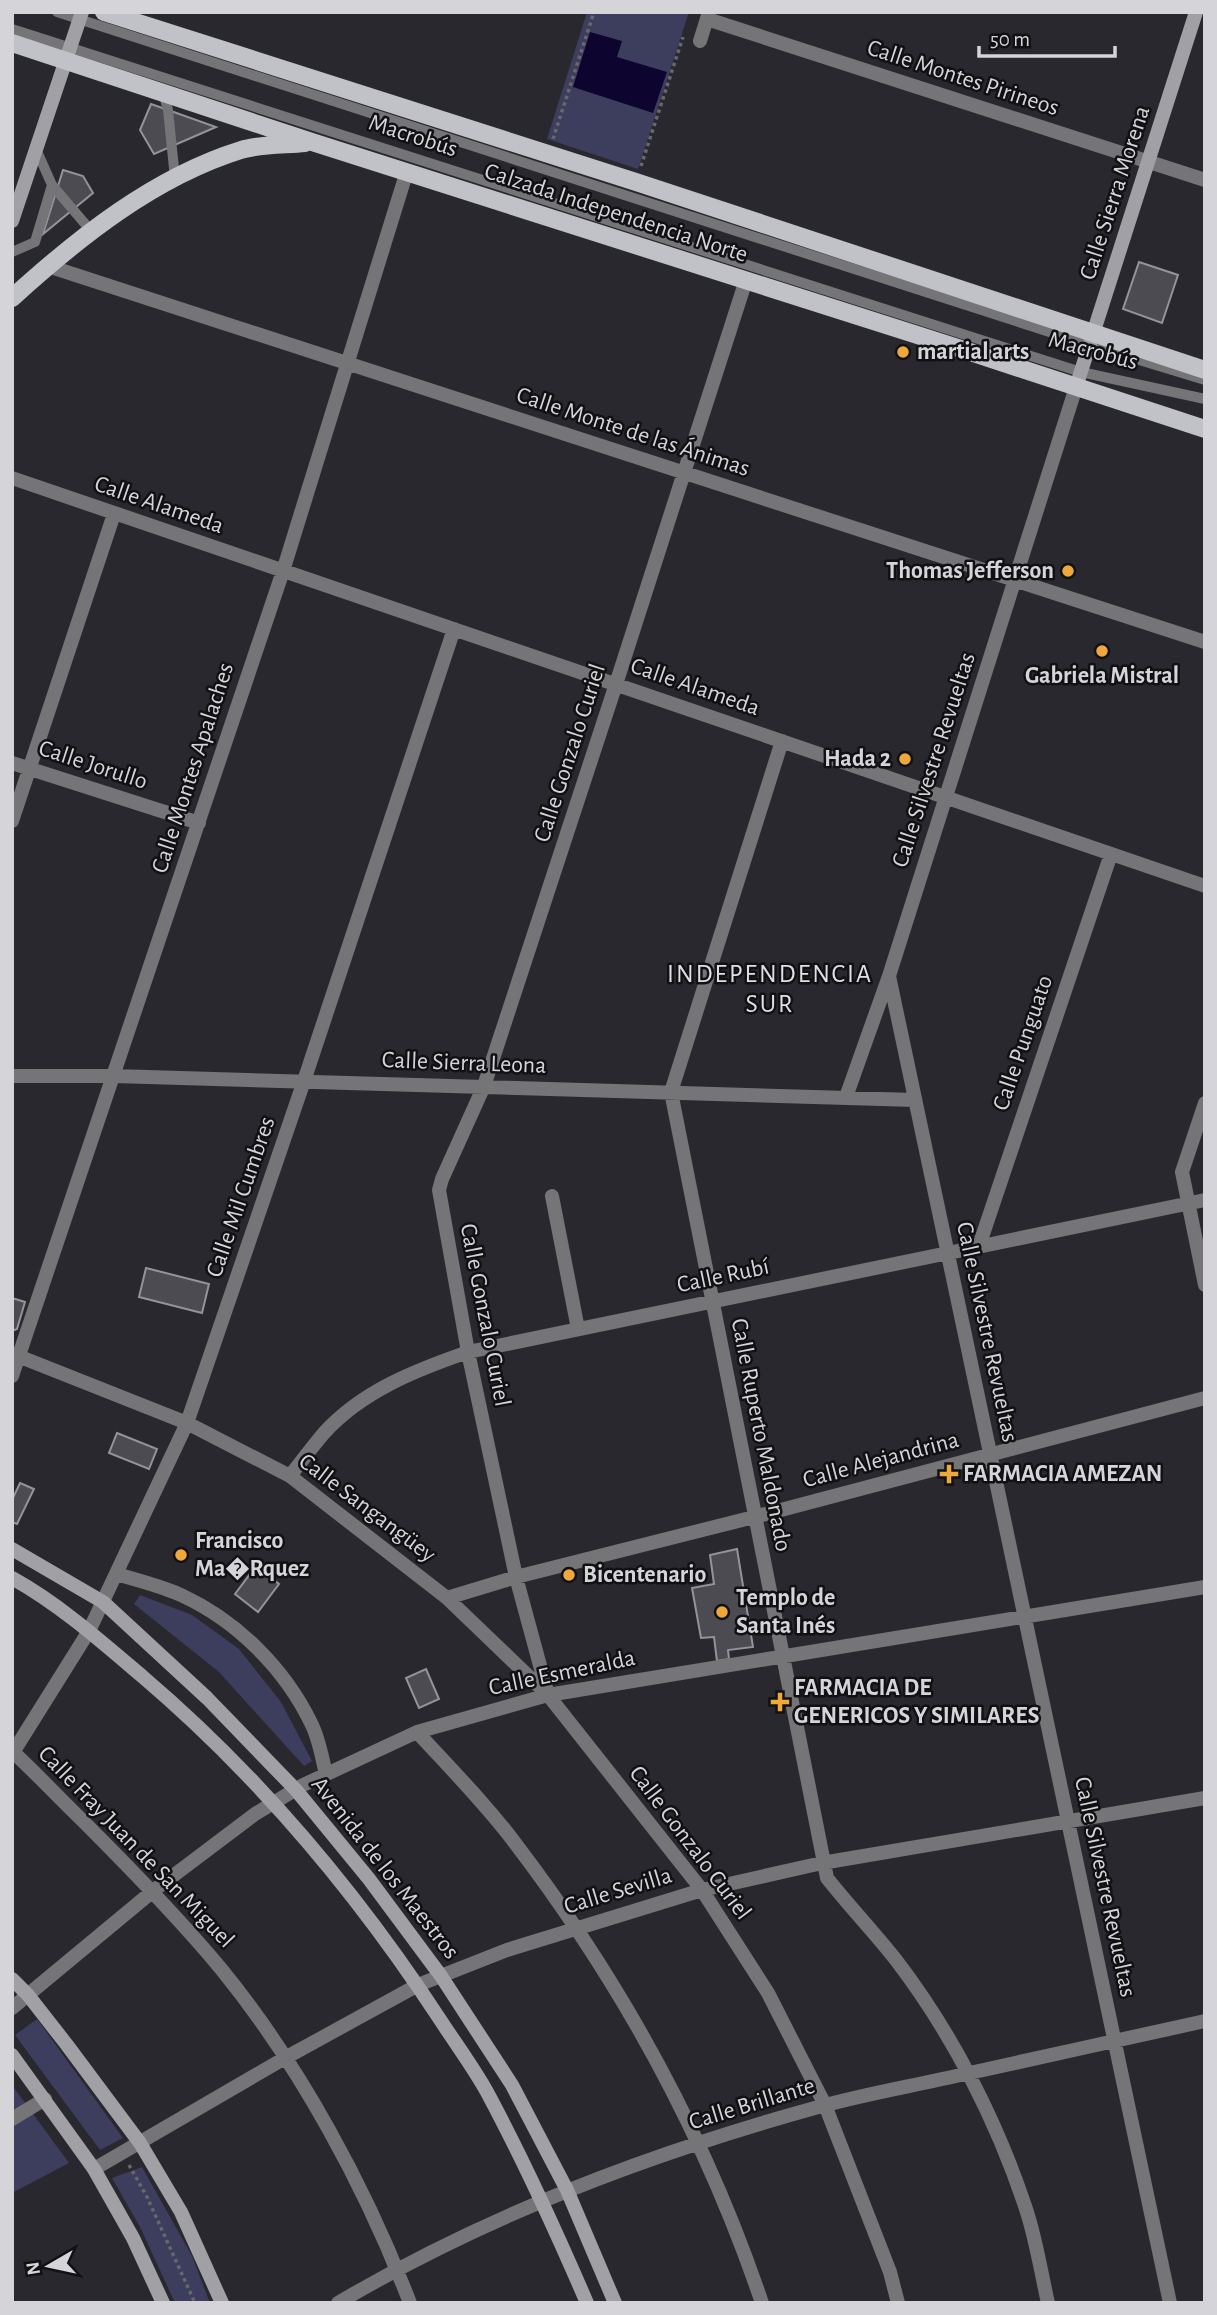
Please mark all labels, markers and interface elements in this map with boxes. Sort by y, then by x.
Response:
scale bar [979,14,1116,58]
text: 50 m [990,29,1030,50]
street label: Calle Montes Pirineos [864,36,1062,120]
street label: Calle Sierra Morena [1076,103,1154,283]
street label: Macrobús [366,110,460,162]
street label: Calzada Independencia Norte [481,159,751,267]
street label: Macrobús [1046,328,1140,374]
place label: martial arts [917,340,1029,364]
marker: martial arts [895,344,911,360]
street label: Calle Monte de las Ánimas [514,381,753,481]
street label: Calle Alameda [91,472,227,538]
place label: Thomas Jefferson [886,559,1054,583]
marker: Thomas Jefferson [1060,563,1076,579]
marker: Gabriela Mistral [1094,643,1110,659]
street label: Calle Silvestre Revueltas [888,650,980,870]
street label: Calle Alameda [627,654,763,720]
street label: Calle Montes Apalaches [148,660,238,876]
street label: Calle Gonzalo Curiel [530,661,610,845]
place label: Gabriela Mistral [1025,664,1179,688]
street label: Calle Jorullo [36,736,150,794]
place label: Hada 2 [824,747,891,771]
marker: Hada 2 [897,751,913,767]
district label: INDEPENDENCIA SUR [667,961,873,1017]
street label: Calle Punguato [989,972,1057,1114]
street label: Calle Sierra Leona [381,1048,547,1078]
street label: Calle Mil Cumbres [202,1114,280,1280]
street label: Calle Silvestre Revueltas [952,1220,1022,1444]
street label: Calle Gonzalo Curiel [456,1222,514,1408]
street label: Calle Rubí [675,1254,771,1297]
street label: Calle Ruperto Maldonado [727,1316,795,1554]
street label: Calle Alejandrina [800,1428,962,1492]
street label: Calle Sangangüey [294,1449,440,1567]
place label: FARMACIA AMEZAN [963,1462,1163,1486]
marker: FARMACIA AMEZAN [941,1466,957,1482]
place label: Francisco Ma�Rquez [195,1529,309,1581]
marker: Francisco Ma�Rquez [173,1547,189,1563]
place label: Bicentenario [583,1563,706,1587]
marker: Bicentenario [561,1567,577,1583]
place label: Templo de Santa Inés [736,1586,835,1638]
marker: Templo de Santa Inés [714,1604,730,1620]
street label: Calle Esmeralda [487,1646,637,1700]
place label: FARMACIA DE GENERICOS Y SIMILARES [794,1676,1039,1728]
marker: FARMACIA DE GENERICOS Y SIMILARES [772,1694,788,1710]
street label: Calle Fray Juan de San Miguel [34,1741,238,1953]
street label: Calle Gonzalo Curiel [625,1762,755,1924]
street label: Avenida de los Maestros [307,1772,463,1964]
street label: Calle Silvestre Revueltas [1070,1775,1140,1999]
street label: Calle Sevilla [561,1863,675,1919]
street label: Calle Brillante [686,2073,818,2135]
north arrow [14,2231,84,2301]
text: N [23,2260,44,2276]

